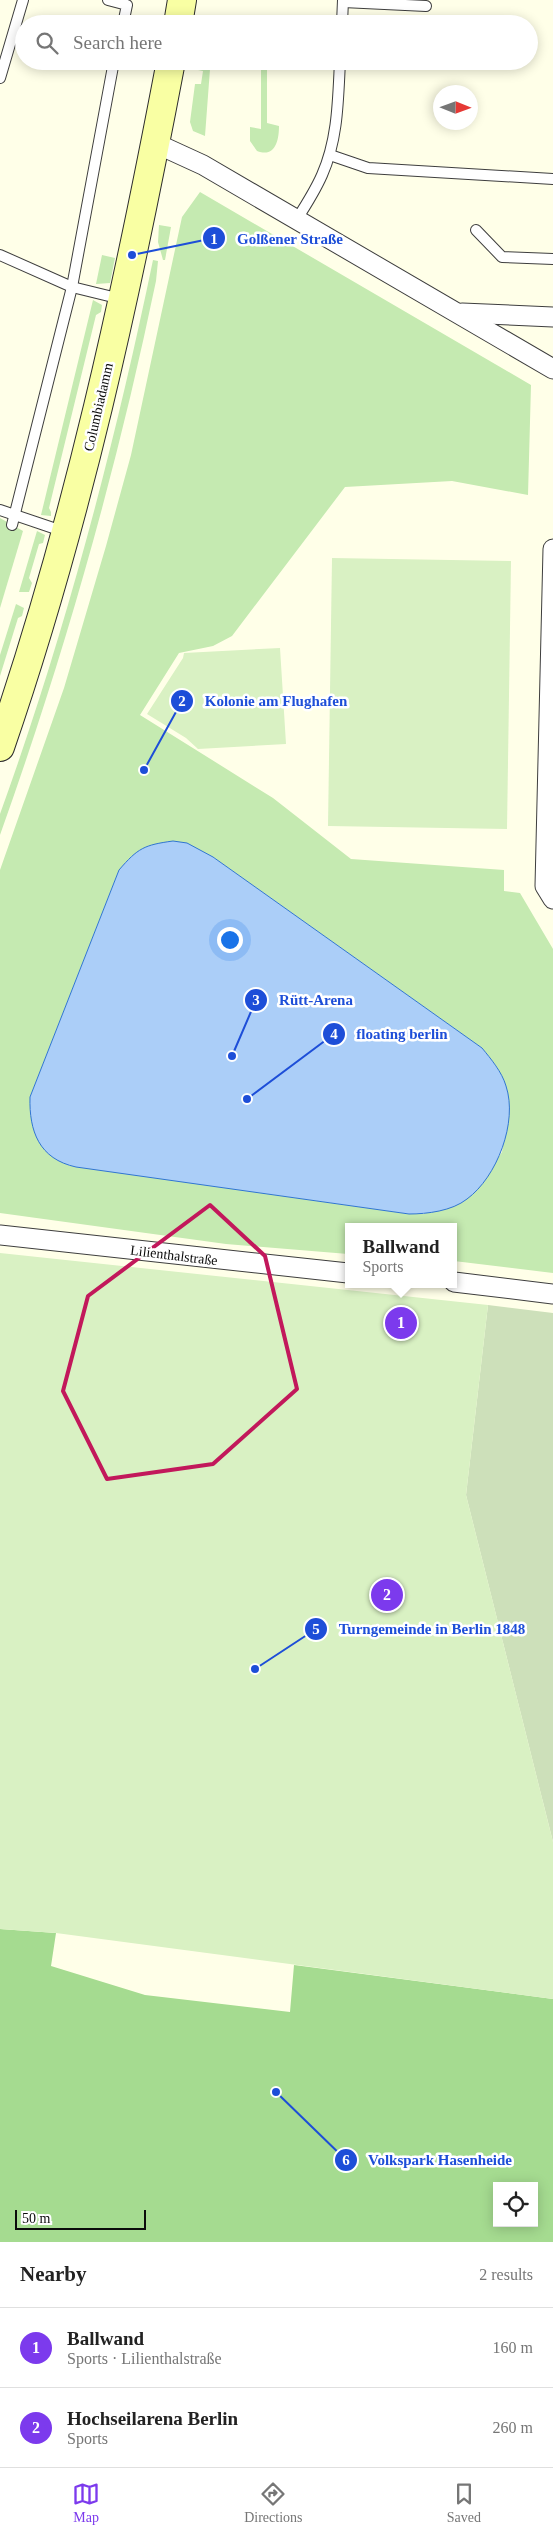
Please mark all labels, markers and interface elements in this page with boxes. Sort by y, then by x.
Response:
search box [15,15,538,70]
icon: search [33,29,61,57]
text: Search here [73,32,162,53]
north arrow [433,85,478,130]
callout: Golßener Straße [202,223,353,253]
text: 1 [210,231,218,247]
text: Golßener Straße [237,231,343,247]
street label: Columbiadamm [81,361,116,453]
callout: Kolonie am Flughafen [170,686,357,716]
text: 2 [178,693,186,709]
text: Kolonie am Flughafen [205,693,348,709]
your location [217,927,243,953]
callout: Rütt-Arena [244,985,362,1015]
text: 3 [252,992,260,1008]
text: Rütt-Arena [279,992,353,1008]
callout: floating berlin [321,1019,457,1049]
text: 4 [330,1026,338,1042]
text: floating berlin [356,1026,448,1042]
popup [345,1223,457,1288]
text: Ballwand [362,1236,440,1257]
street label: Lilienthalstraße [129,1243,218,1268]
text: Sports [362,1258,403,1275]
pin: 1 [385,1304,417,1342]
pin: 2 [371,1576,403,1614]
callout: Turngemeinde in Berlin 1848 [303,1614,535,1644]
text: 5 [312,1621,320,1637]
text: Turngemeinde in Berlin 1848 [339,1621,525,1637]
callout: Volkspark Hasenheide [333,2145,523,2175]
text: 6 [342,2152,350,2168]
text: Volkspark Hasenheide [368,2152,512,2168]
map controls [493,2182,538,2227]
button: locate [493,2182,538,2227]
scale bar [15,2207,146,2230]
text: 50 m [22,2211,50,2226]
text: Nearby [20,2262,87,2286]
text: 2 results [479,2266,533,2283]
text: Ballwand [67,2328,144,2349]
text: 1 [32,2339,40,2356]
text: 160 m [493,2339,533,2356]
text: Sports · Lilienthalstraße [67,2350,222,2367]
text: Hochseilarena Berlin [67,2408,238,2429]
text: 2 [32,2419,40,2436]
text: 260 m [493,2419,533,2436]
text: Sports [67,2430,108,2447]
tab: Map [72,2480,100,2526]
tab: Directions [244,2480,303,2526]
tab: Saved [447,2480,481,2526]

